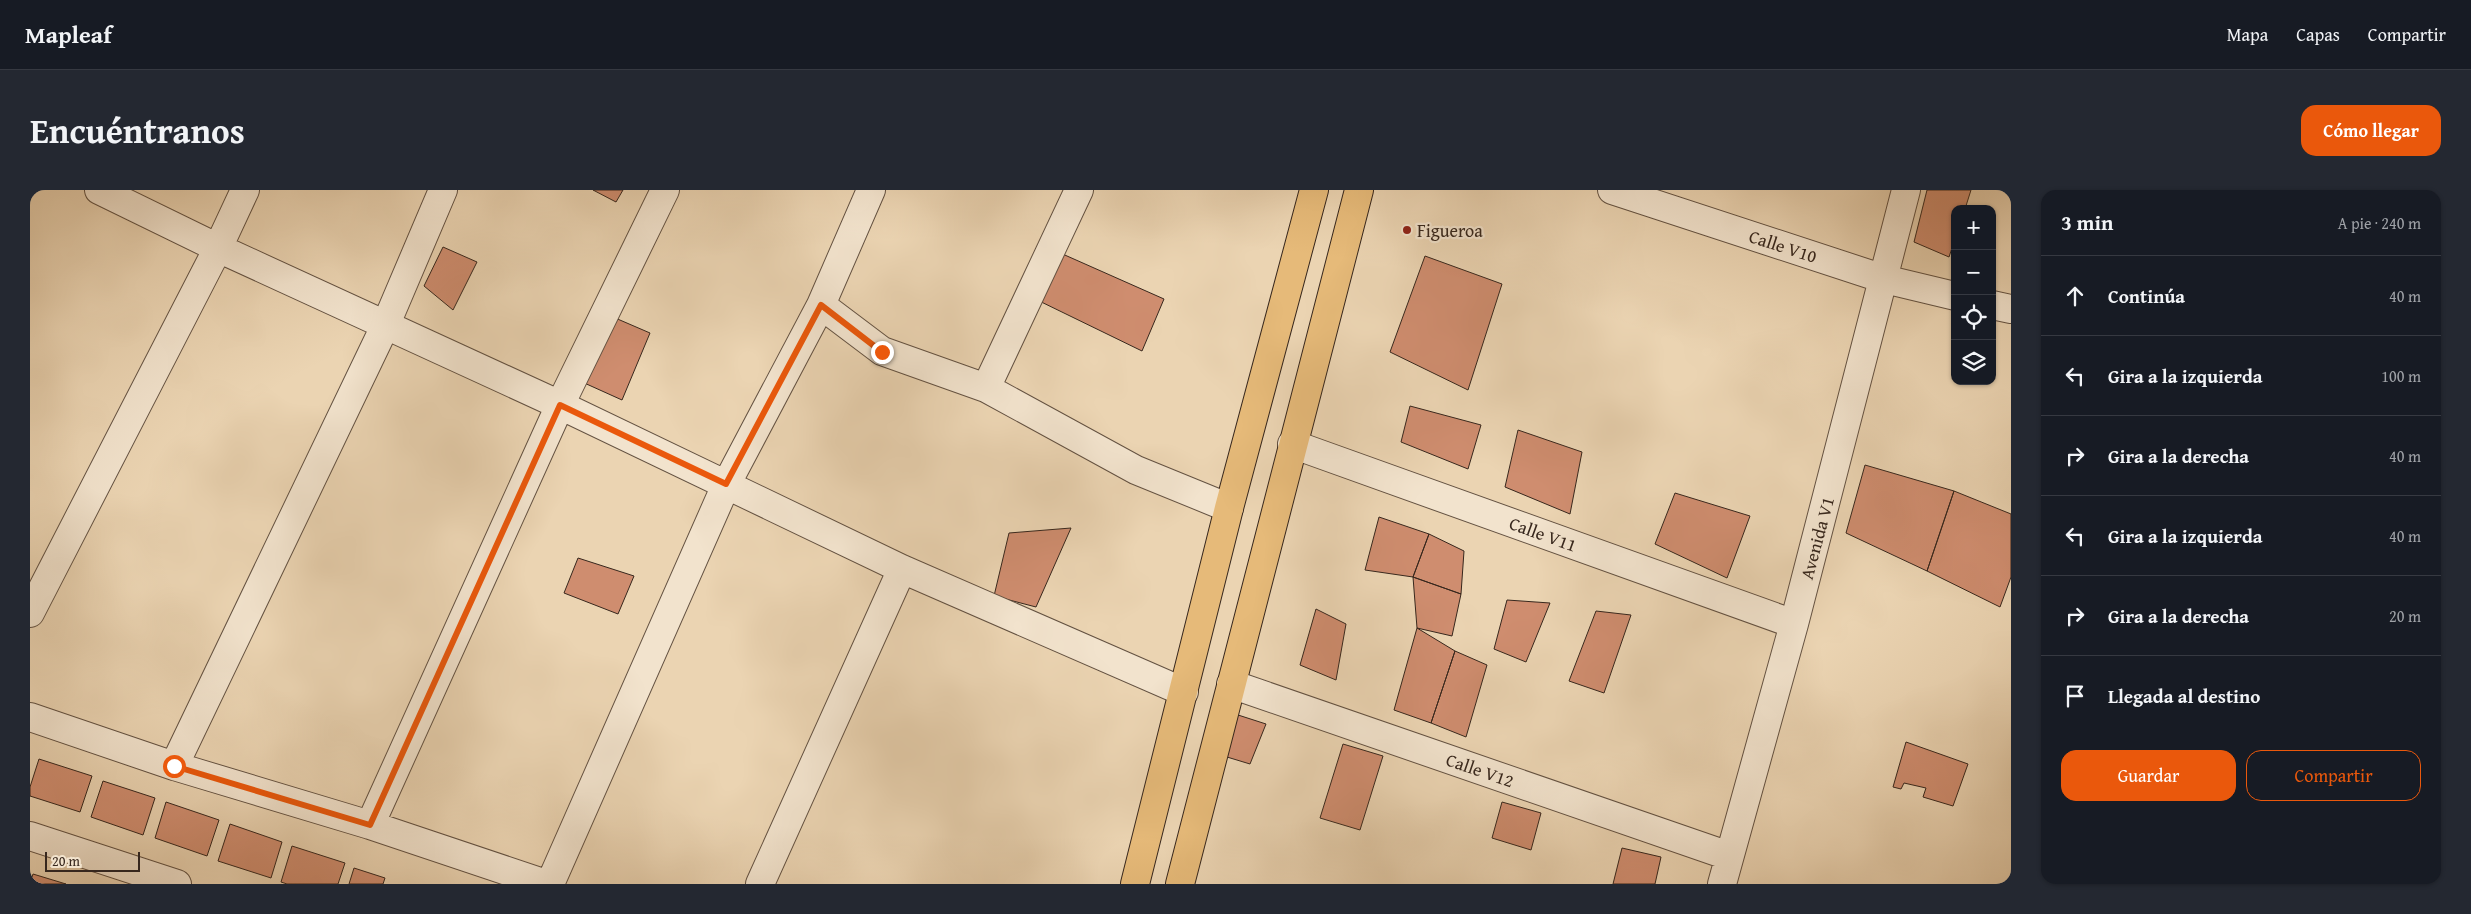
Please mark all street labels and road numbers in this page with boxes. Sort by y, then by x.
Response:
street label: Calle V10 [1746,222,1821,270]
street label: Avenida V1 [1793,494,1841,582]
street label: Calle V11 [1506,509,1580,559]
street label: Calle V12 [1443,746,1517,794]

